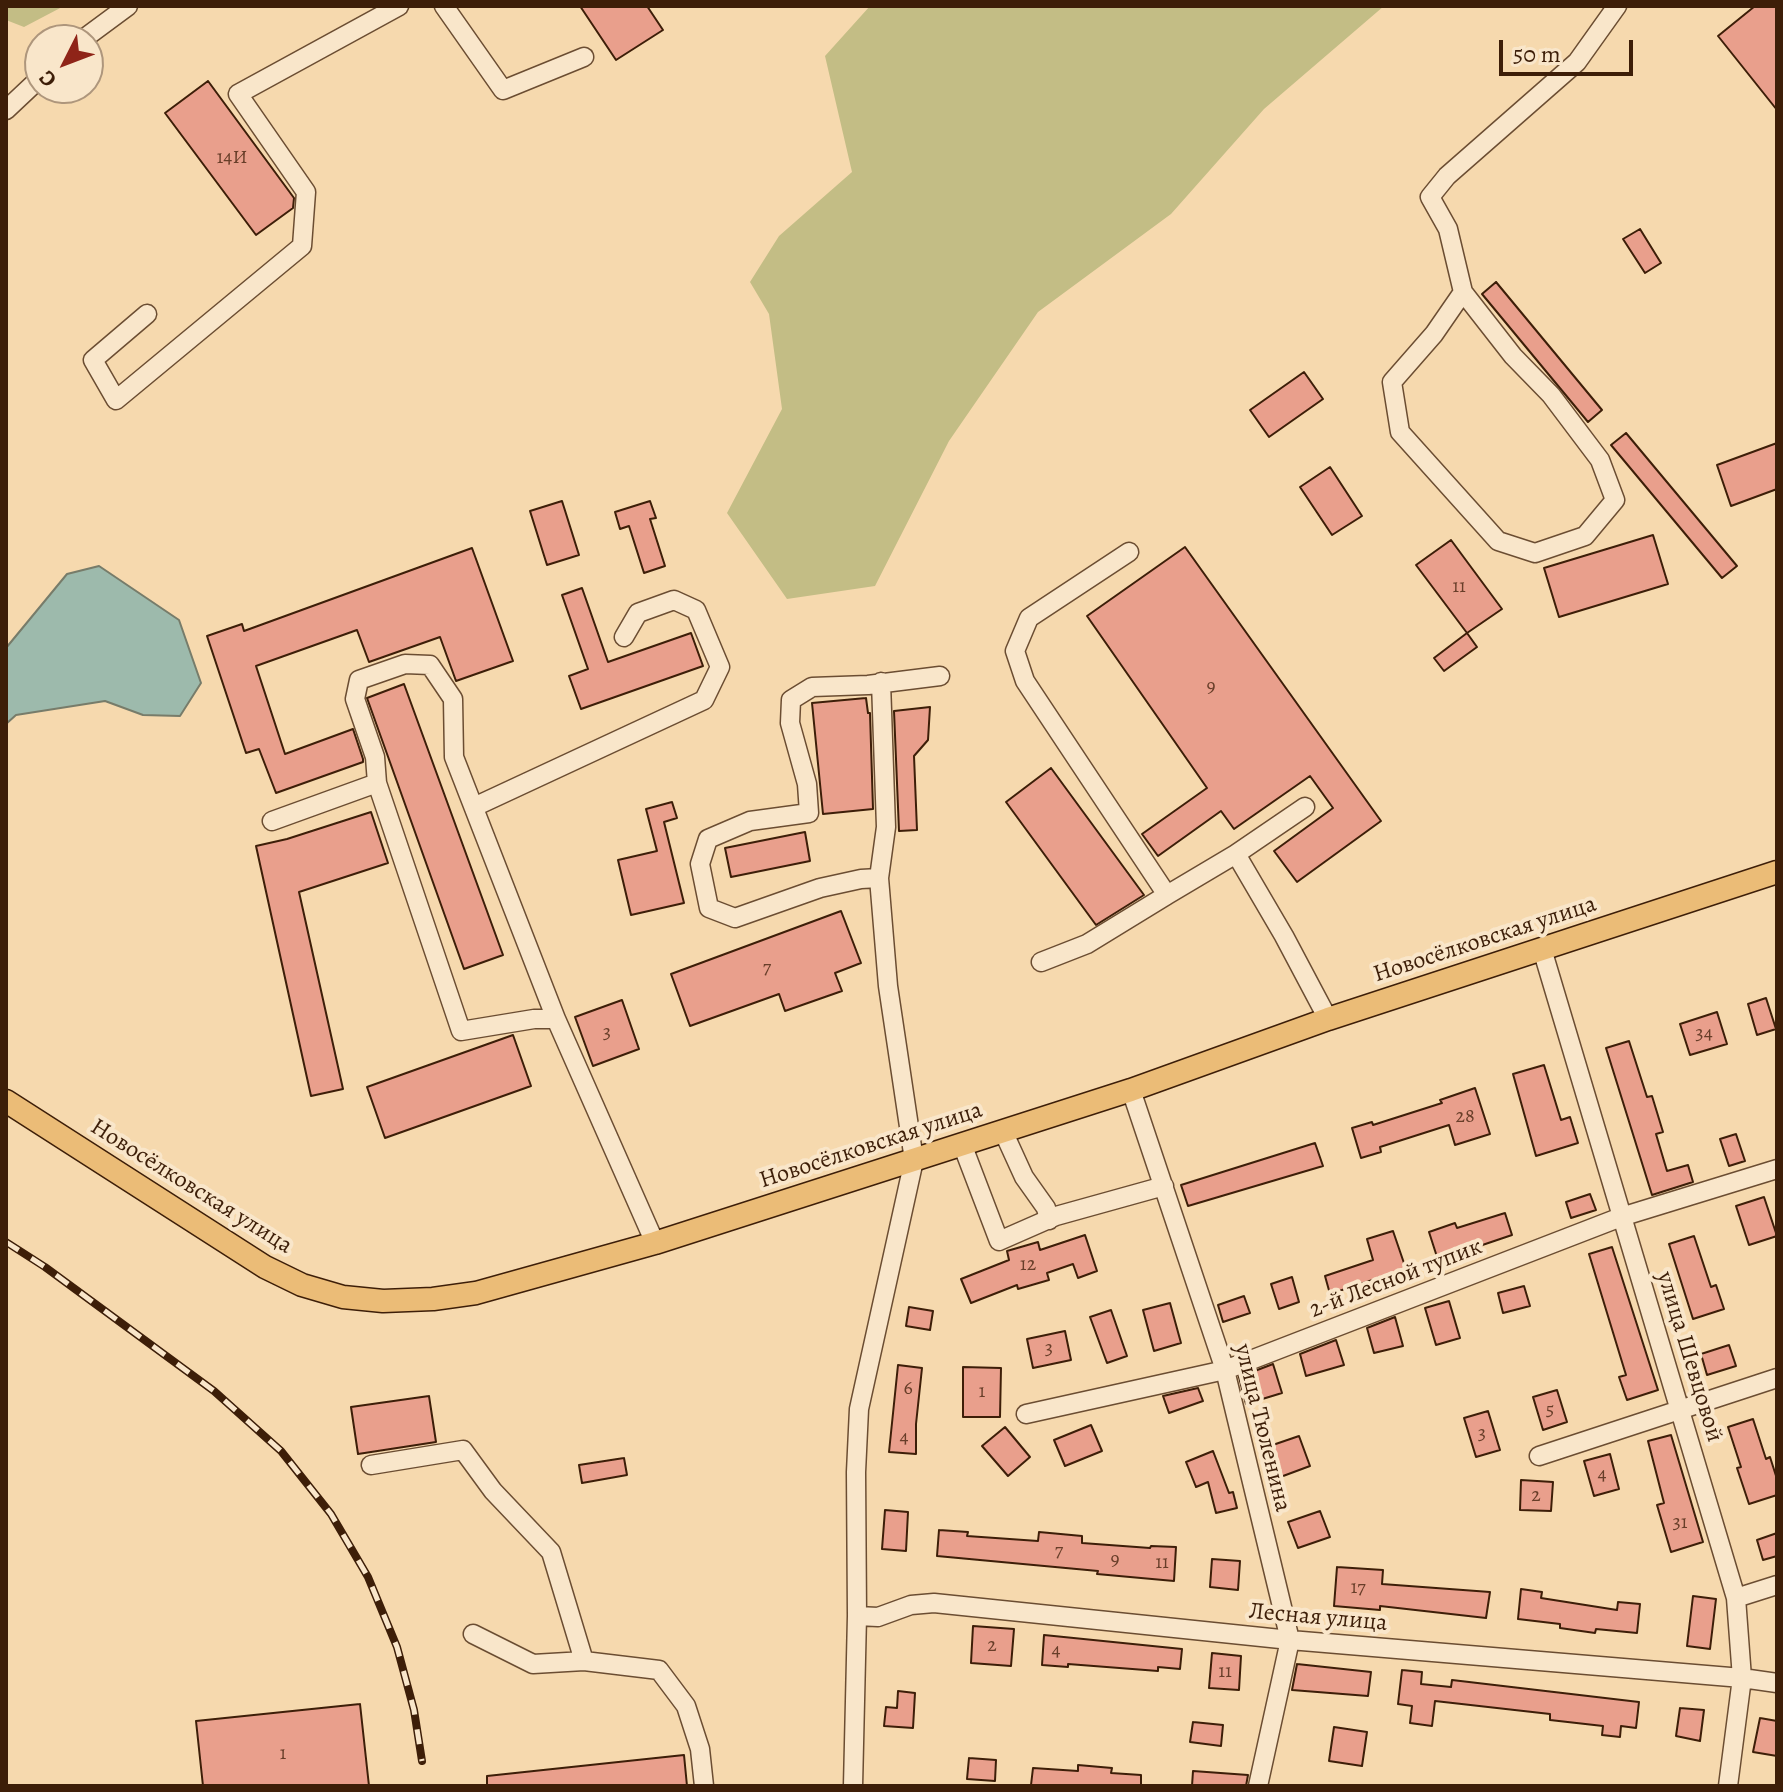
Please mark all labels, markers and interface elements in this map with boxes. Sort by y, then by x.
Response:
north arrow [24,24,104,104]
scale bar [1503,24,1637,74]
text: 50 m [1513,38,1561,70]
text: С [32,64,63,94]
house number: 14И [217,146,247,170]
house number: 11 [1452,575,1466,599]
house number: 9 [1206,675,1216,699]
street label: Новосёлковская улица [1370,890,1600,990]
house number: 7 [763,956,771,980]
house number: 3 [603,1021,611,1045]
house number: 34 [1695,1022,1713,1046]
street label: Новосёлковская улица [756,1096,986,1196]
house number: 28 [1455,1105,1475,1129]
street label: Новосёлковская улица [85,1113,297,1261]
street label: 2-й Лесной тупик [1306,1233,1486,1325]
house number: 12 [1020,1253,1036,1277]
street label: улица Шевцовой [1649,1268,1729,1446]
house number: 3 [1045,1337,1053,1361]
street label: улица Тюленина [1227,1341,1297,1515]
house number: 6 [903,1377,913,1401]
house number: 1 [979,1380,985,1404]
house number: 5 [1546,1398,1554,1422]
house number: 3 [1478,1422,1486,1446]
house number: 4 [899,1426,909,1450]
house number: 4 [1597,1463,1607,1487]
house number: 2 [1531,1484,1541,1508]
house number: 31 [1672,1511,1688,1535]
house number: 7 [1055,1539,1063,1563]
house number: 9 [1110,1548,1120,1572]
house number: 11 [1155,1551,1169,1575]
house number: 17 [1350,1576,1366,1600]
street label: Лесная улица [1247,1598,1389,1638]
house number: 2 [987,1634,997,1658]
house number: 4 [1051,1639,1061,1663]
house number: 11 [1218,1660,1232,1684]
house number: 1 [280,1742,286,1766]

